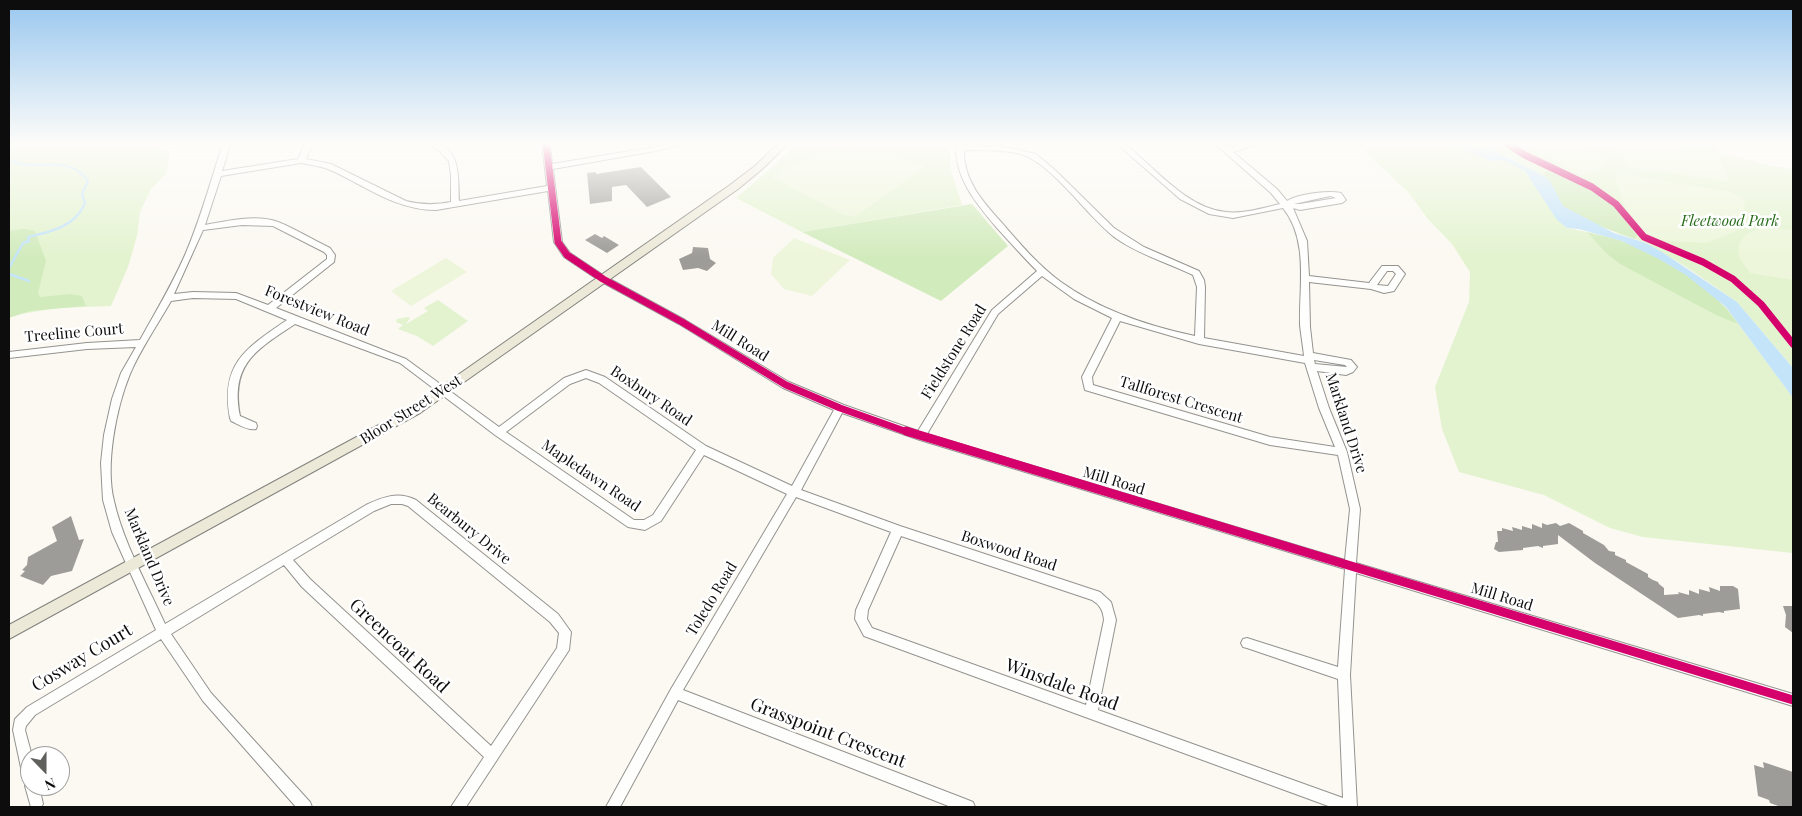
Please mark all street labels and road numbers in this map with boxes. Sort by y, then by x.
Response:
street label: Forestview Road [262,282,372,340]
street label: Fieldstone Road [918,301,990,403]
street label: Mill Road [708,316,772,366]
street label: Treeline Court [24,320,124,346]
street label: Boxbury Road [607,362,695,430]
street label: Markland Drive [1321,371,1371,475]
street label: Bloor Street West [357,372,465,448]
street label: Tallforest Crescent [1117,373,1245,427]
street label: Mapledawn Road [538,436,644,516]
street label: Mill Road [1081,463,1147,499]
street label: Bearbury Drive [423,490,515,568]
street label: Markland Drive [120,505,178,609]
street label: Boxwood Road [959,527,1059,575]
street label: Toledo Road [683,559,741,639]
street label: Mill Road [1469,579,1535,615]
street label: Greencoat Road [345,594,453,698]
street label: Cosway Court [28,620,136,696]
street label: Winsdale Road [1002,655,1122,715]
street label: Grasspoint Crescent [747,693,909,773]

